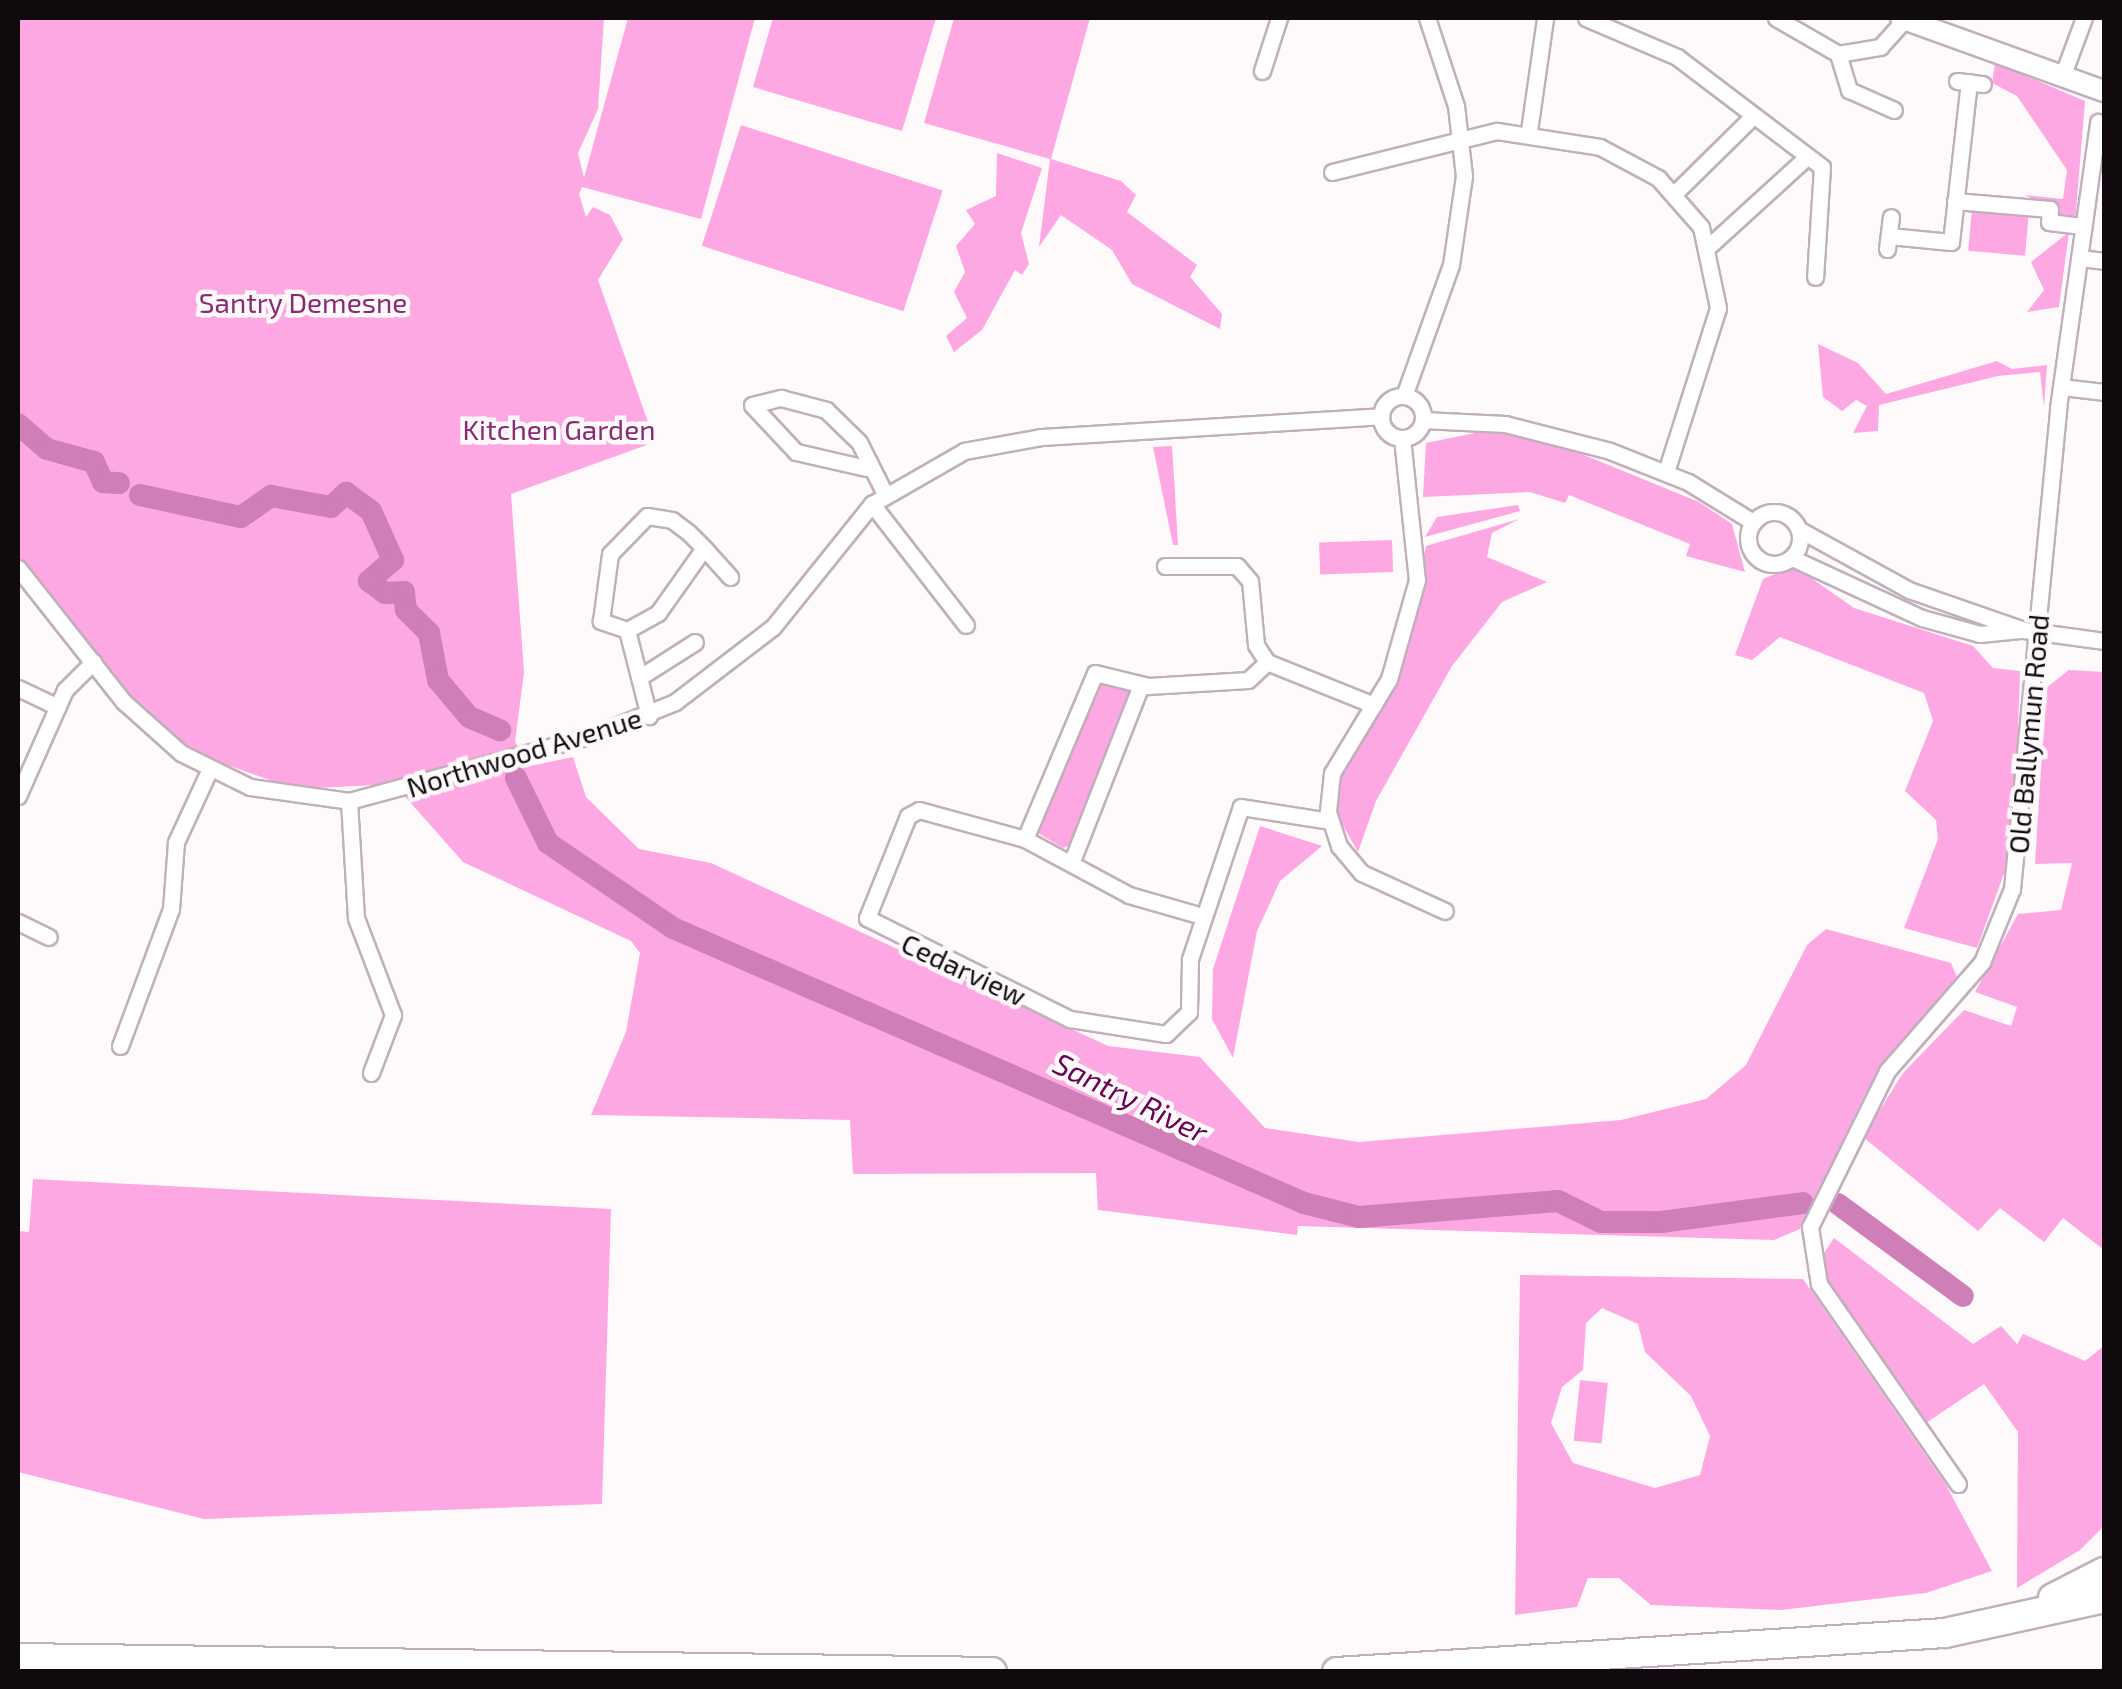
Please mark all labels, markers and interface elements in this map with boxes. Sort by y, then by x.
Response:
park label: Santry Demesne [198,285,408,319]
park label: Kitchen Garden [463,412,655,446]
street label: Old Ballymun Road [2001,613,2055,855]
street label: Northwood Avenue [402,700,646,804]
street label: Cedarview [896,926,1032,1012]
water label: Santry River [1048,1044,1214,1150]

